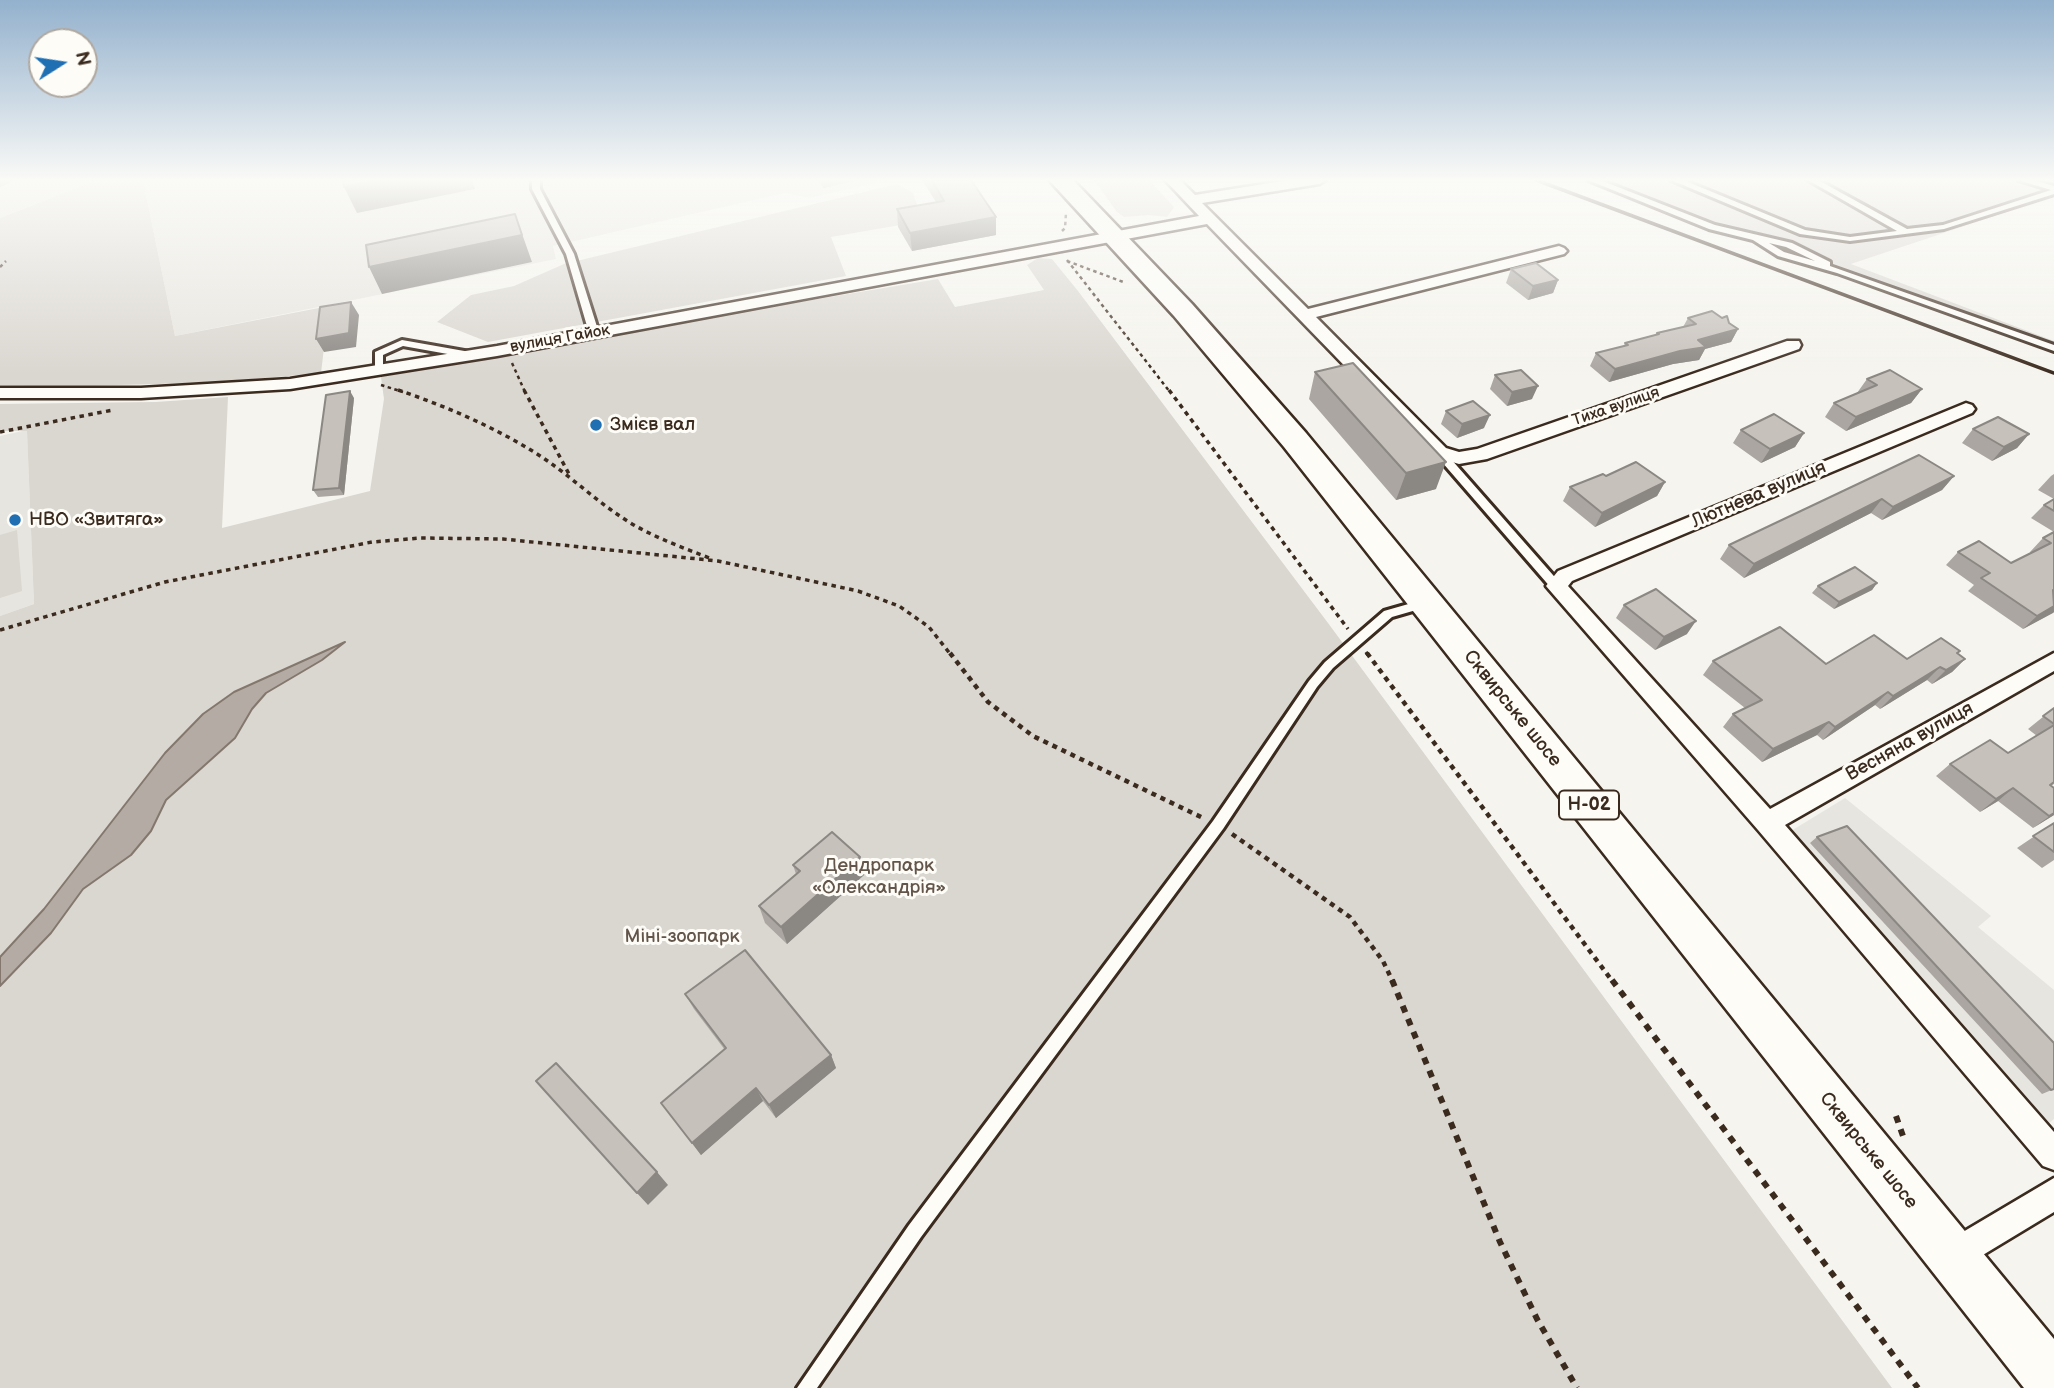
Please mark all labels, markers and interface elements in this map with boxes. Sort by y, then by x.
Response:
north arrow [28,28,98,98]
text: N [69,50,95,68]
street label: вулиця Гайок [509,321,611,357]
street label: Тиха вулиця [1570,383,1662,431]
place label: Змієв вал [610,414,695,436]
marker: Змієв вал [588,417,604,433]
street label: Лютнева вулиця [1688,456,1830,534]
place label: НВО «Звитяга» [29,509,164,531]
marker: НВО «Звитяга» [7,512,23,528]
street label: Сквирське шосе [1458,646,1566,772]
street label: Весняна вулиця [1842,698,1978,786]
road number: Н-02 [1559,790,1619,820]
park label: Дендропарк «Олександрія» [812,855,946,899]
park label: Міні-зоопарк [625,926,739,948]
street label: Сквирське шосе [1814,1088,1922,1214]

